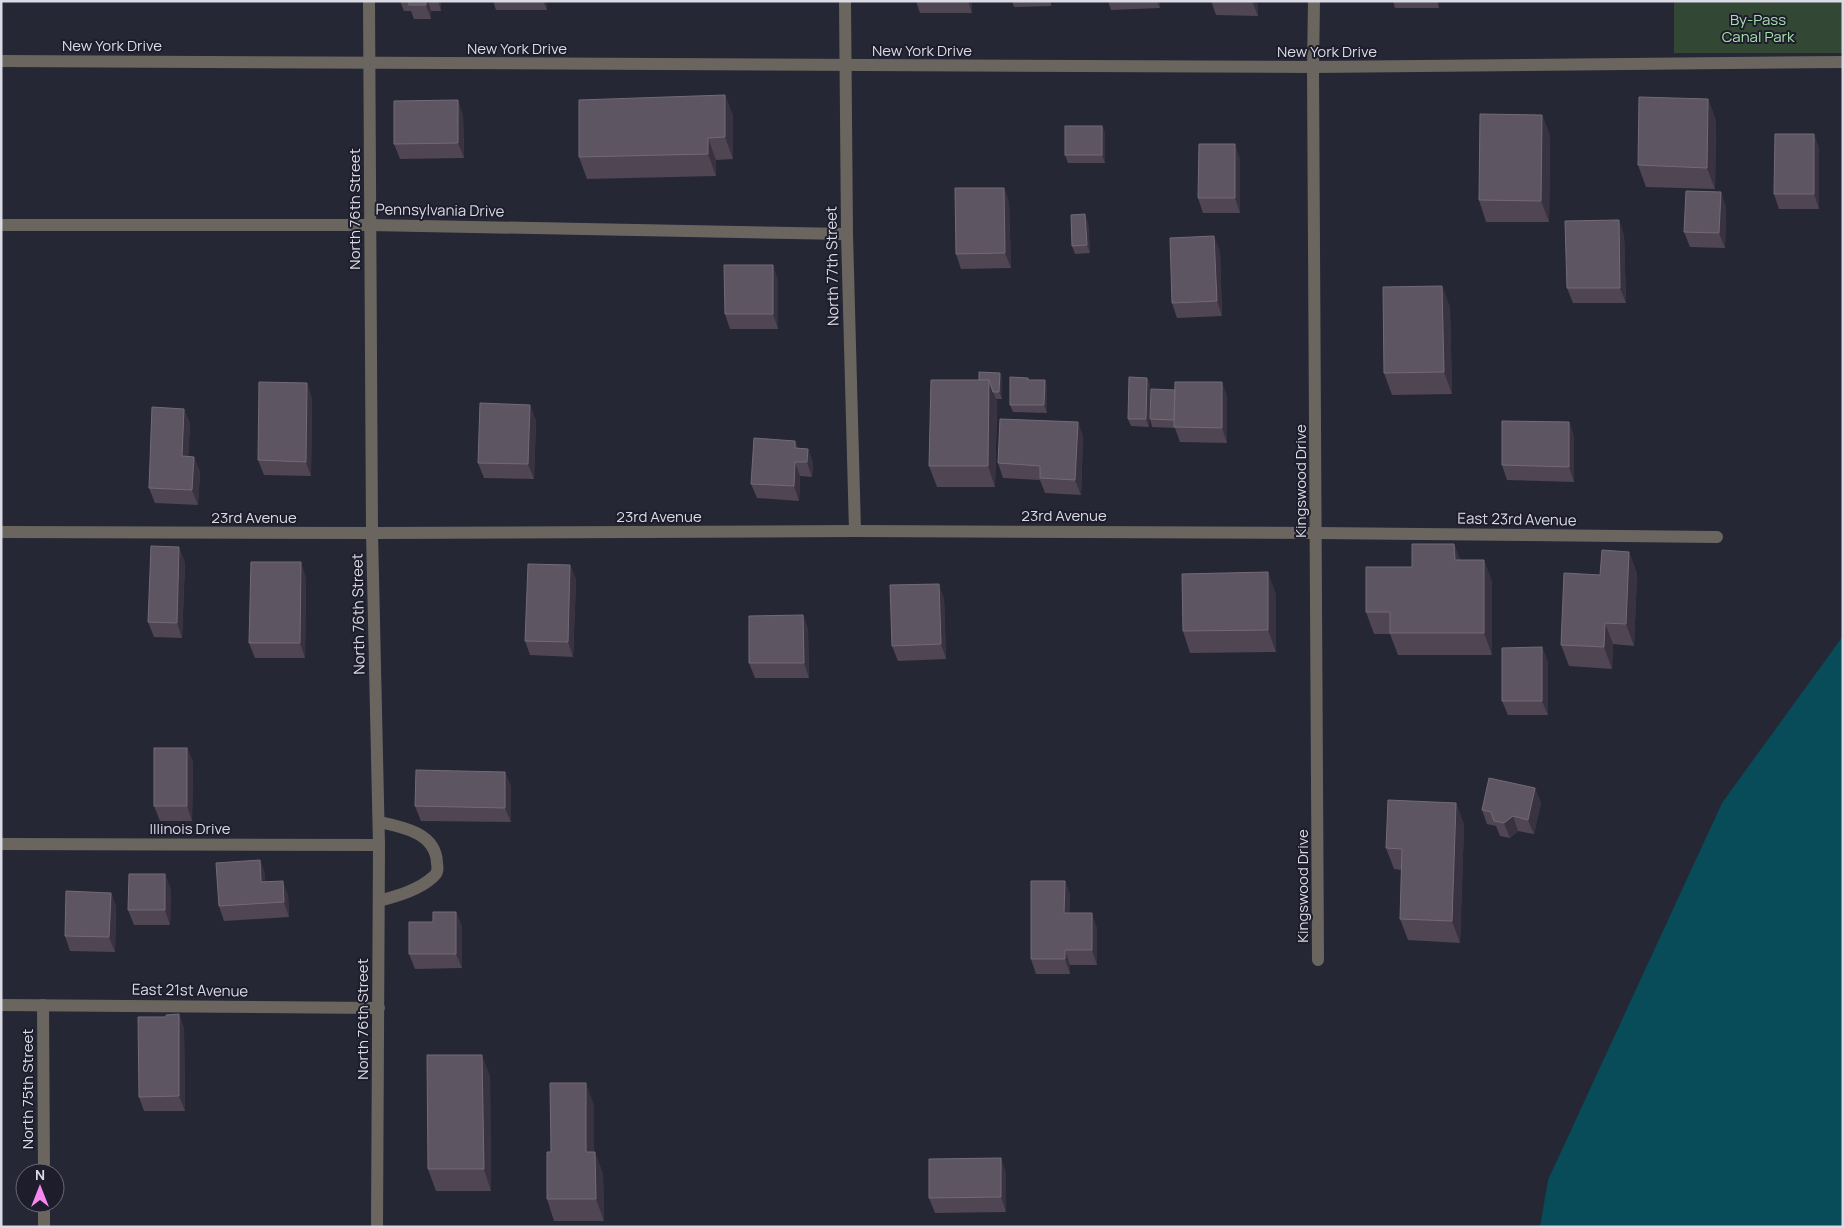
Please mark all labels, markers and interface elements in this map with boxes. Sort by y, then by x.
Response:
park label: By-Pass Canal Park [1722,9,1795,47]
street label: New York Drive [62,35,162,56]
street label: New York Drive [467,38,567,59]
street label: New York Drive [872,40,972,61]
street label: New York Drive [1277,41,1377,62]
street label: North 76th Street [344,148,365,270]
street label: Pennsylvania Drive [375,198,505,222]
street label: North 77th Street [820,206,844,326]
street label: Kingswood Drive [1290,424,1311,538]
street label: 23rd Avenue [1021,505,1107,526]
street label: 23rd Avenue [616,506,702,527]
street label: 23rd Avenue [211,507,297,528]
street label: East 23rd Avenue [1457,507,1577,531]
street label: North 76th Street [346,553,370,675]
street label: Illinois Drive [149,818,231,839]
street label: Kingswood Drive [1292,829,1313,943]
street label: North 76th Street [352,958,373,1080]
street label: East 21st Avenue [132,978,249,1002]
street label: North 75th Street [17,1029,38,1149]
north arrow [15,1163,65,1213]
text: N [35,1165,45,1184]

